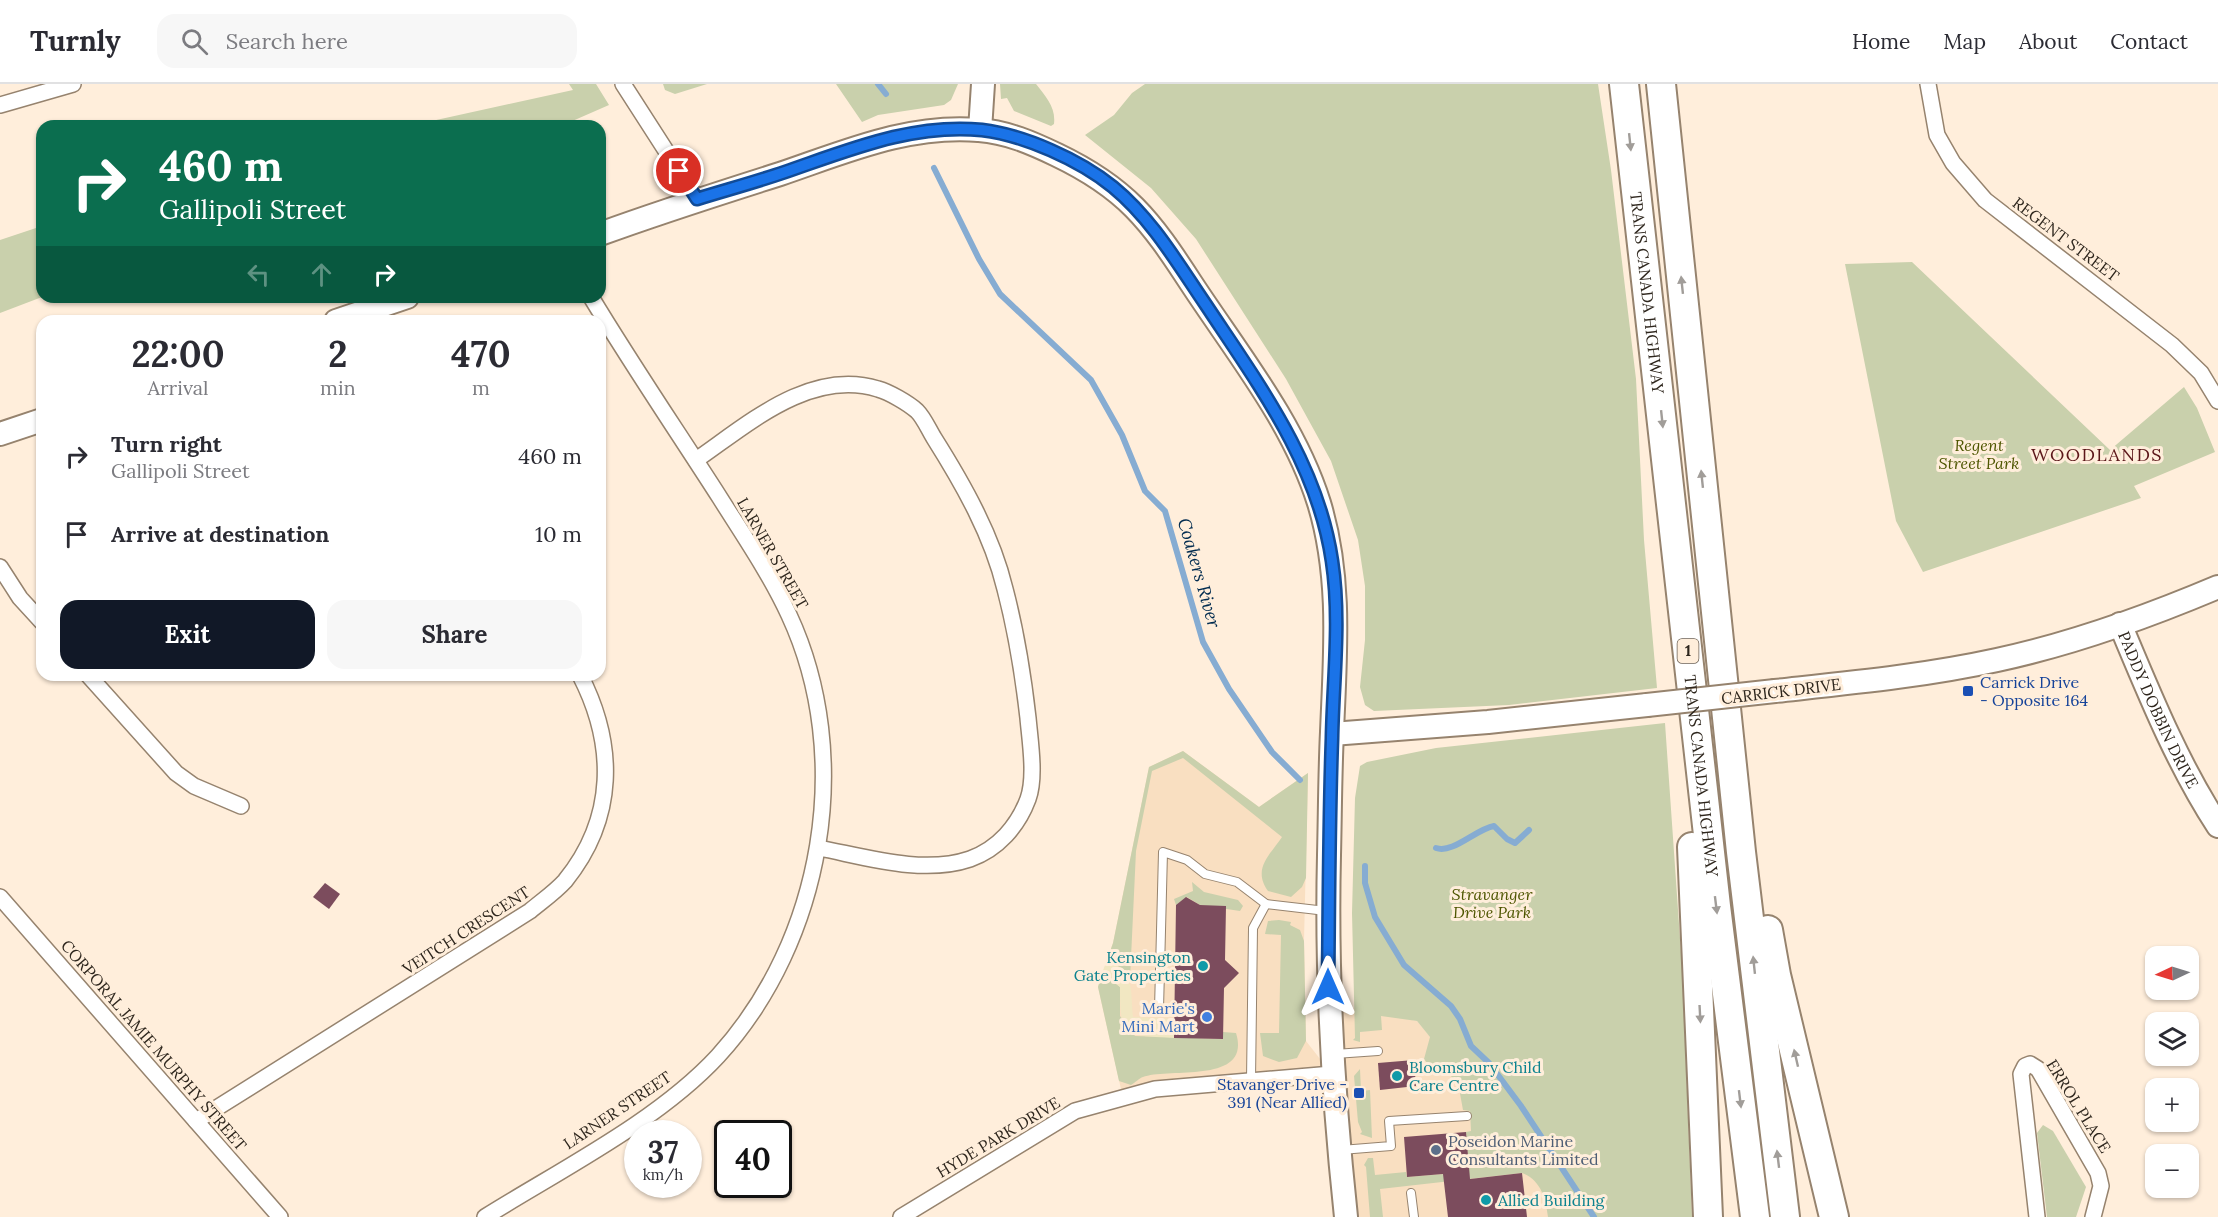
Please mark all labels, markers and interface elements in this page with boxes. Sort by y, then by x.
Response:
search box [157,14,577,68]
text: Turnly [30,23,121,59]
icon: search [178,25,211,58]
text: Search here [226,27,348,55]
text: Home [1852,28,1910,55]
text: Map [1943,28,1986,55]
text: About [2019,28,2077,55]
text: Contact [2110,28,2188,55]
one-way arrow [1626,133,1635,152]
text: 460 m [159,139,283,193]
icon: right [60,144,138,222]
pin [653,145,704,196]
icon: arrive [662,154,695,187]
street label: TRANS CANADA HIGHWAY [1626,191,1669,396]
text: Gallipoli Street [159,192,346,226]
street label: REGENT STREET [2009,192,2123,286]
icon: left [242,258,275,291]
icon: ahead [305,258,338,291]
icon: right [368,258,401,291]
one-way arrow [1677,276,1687,295]
text: 22:00 [131,331,225,377]
text: 2 [328,331,347,377]
text: 470 [451,331,511,377]
text: Arrival [147,375,209,400]
text: min [320,375,356,400]
text: m [472,375,490,400]
one-way arrow [1657,410,1667,429]
text: Turn right [111,430,222,458]
park label: Regent Street Park [1939,435,2019,473]
icon: right [60,440,93,473]
text: 460 m [518,442,582,470]
district label: WOODLANDS [2031,443,2163,466]
text: Gallipoli Street [111,458,250,483]
one-way arrow [1697,470,1707,489]
street label: LARNER STREET [733,494,813,612]
water label: Coakers River [1173,515,1226,631]
icon: arrive [60,518,93,551]
text: Arrive at destination [111,520,329,548]
text: 10 m [535,520,582,548]
button: Exit [60,600,315,669]
button: Share [327,600,582,669]
street label: PADDY DOBBIN DRIVE [2114,628,2203,792]
road number: 1 [1678,639,1698,663]
place label: Carrick Drive - Opposite 164 [1980,672,2089,710]
street label: TRANS CANADA HIGHWAY [1680,674,1723,879]
street label: CARRICK DRIVE [1720,674,1842,708]
marker: Carrick Drive - Opposite 164 [1961,684,1975,698]
street label: VEITCH CRESCENT [398,881,533,979]
park label: Stravanger Drive Park [1452,884,1533,922]
one-way arrow [1711,896,1721,915]
street label: CORPORAL JAMIE MURPHY STREET [57,935,251,1155]
north arrow [2145,946,2199,1000]
map controls [2145,946,2199,1198]
place label: Kensington Gate Properties [1074,947,1191,985]
position arrow [1296,955,1360,1019]
one-way arrow [1750,956,1759,975]
marker: Kensington Gate Properties [1196,959,1210,973]
place label: Marie's Mini Mart [1121,998,1196,1036]
one-way arrow [1695,1005,1704,1024]
marker: Marie's Mini Mart [1200,1010,1214,1024]
button: layers [2145,1012,2199,1066]
one-way arrow [1790,1049,1800,1067]
street label: ERROL PLACE [2042,1056,2116,1156]
place label: Bloomsbury Child Care Centre [1409,1057,1542,1095]
street label: LARNER STREET [559,1067,675,1153]
marker: Bloomsbury Child Care Centre [1390,1069,1404,1083]
place label: Stavanger Drive - 391 (Near Allied) [1217,1074,1347,1113]
button: + [2145,1078,2199,1132]
marker: Stavanger Drive - 391 (Near Allied) [1352,1086,1366,1100]
one-way arrow [1735,1089,1745,1108]
street label: HYDE PARK DRIVE [933,1092,1063,1182]
speed limit sign: 40 [714,1120,792,1198]
place label: Poseidon Marine Consultants Limited [1448,1131,1599,1169]
text: 37 [648,1133,678,1171]
marker: Poseidon Marine Consultants Limited [1429,1143,1443,1157]
button: − [2145,1144,2199,1198]
one-way arrow [1773,1149,1783,1168]
text: km/h [643,1165,683,1184]
place label: Allied Building [1497,1190,1606,1210]
marker: Allied Building [1479,1193,1493,1207]

